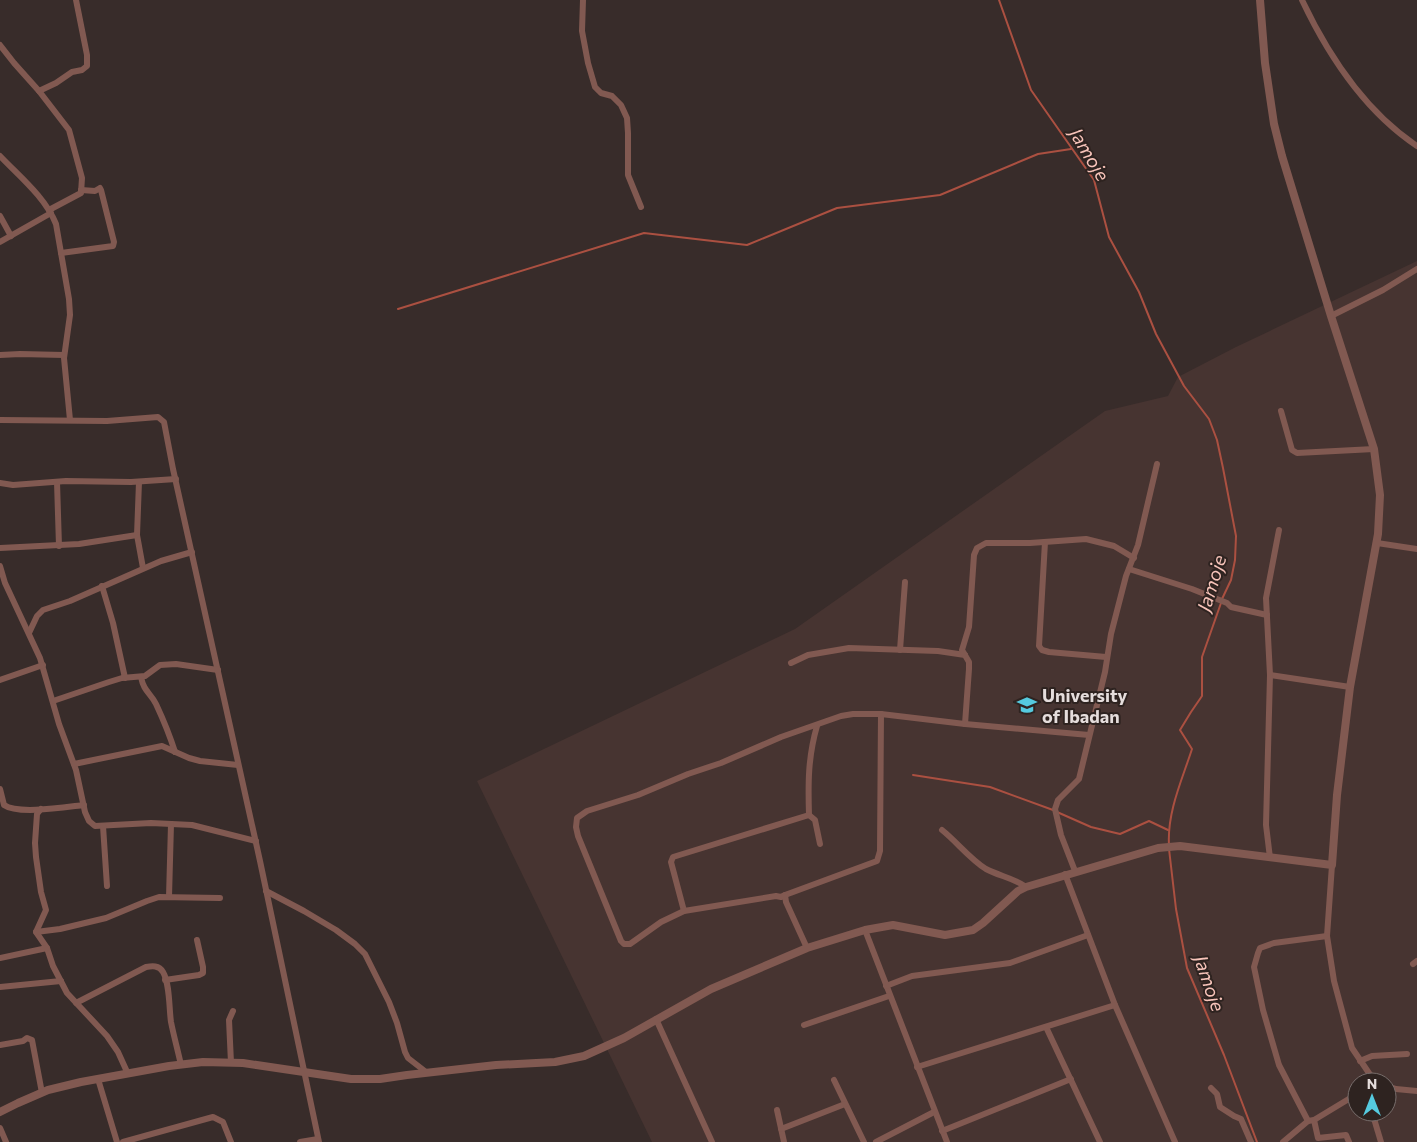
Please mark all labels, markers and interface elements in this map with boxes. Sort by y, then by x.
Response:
water label: Jamoje [1064,121,1115,185]
water label: Jamoje [1191,552,1231,616]
place label: University of Ibadan [1042,684,1128,727]
school or university icon: University of Ibadan [1016,694,1038,716]
water label: Jamoje [1189,950,1230,1014]
north arrow [1347,1072,1397,1122]
text: N [1367,1075,1377,1092]

